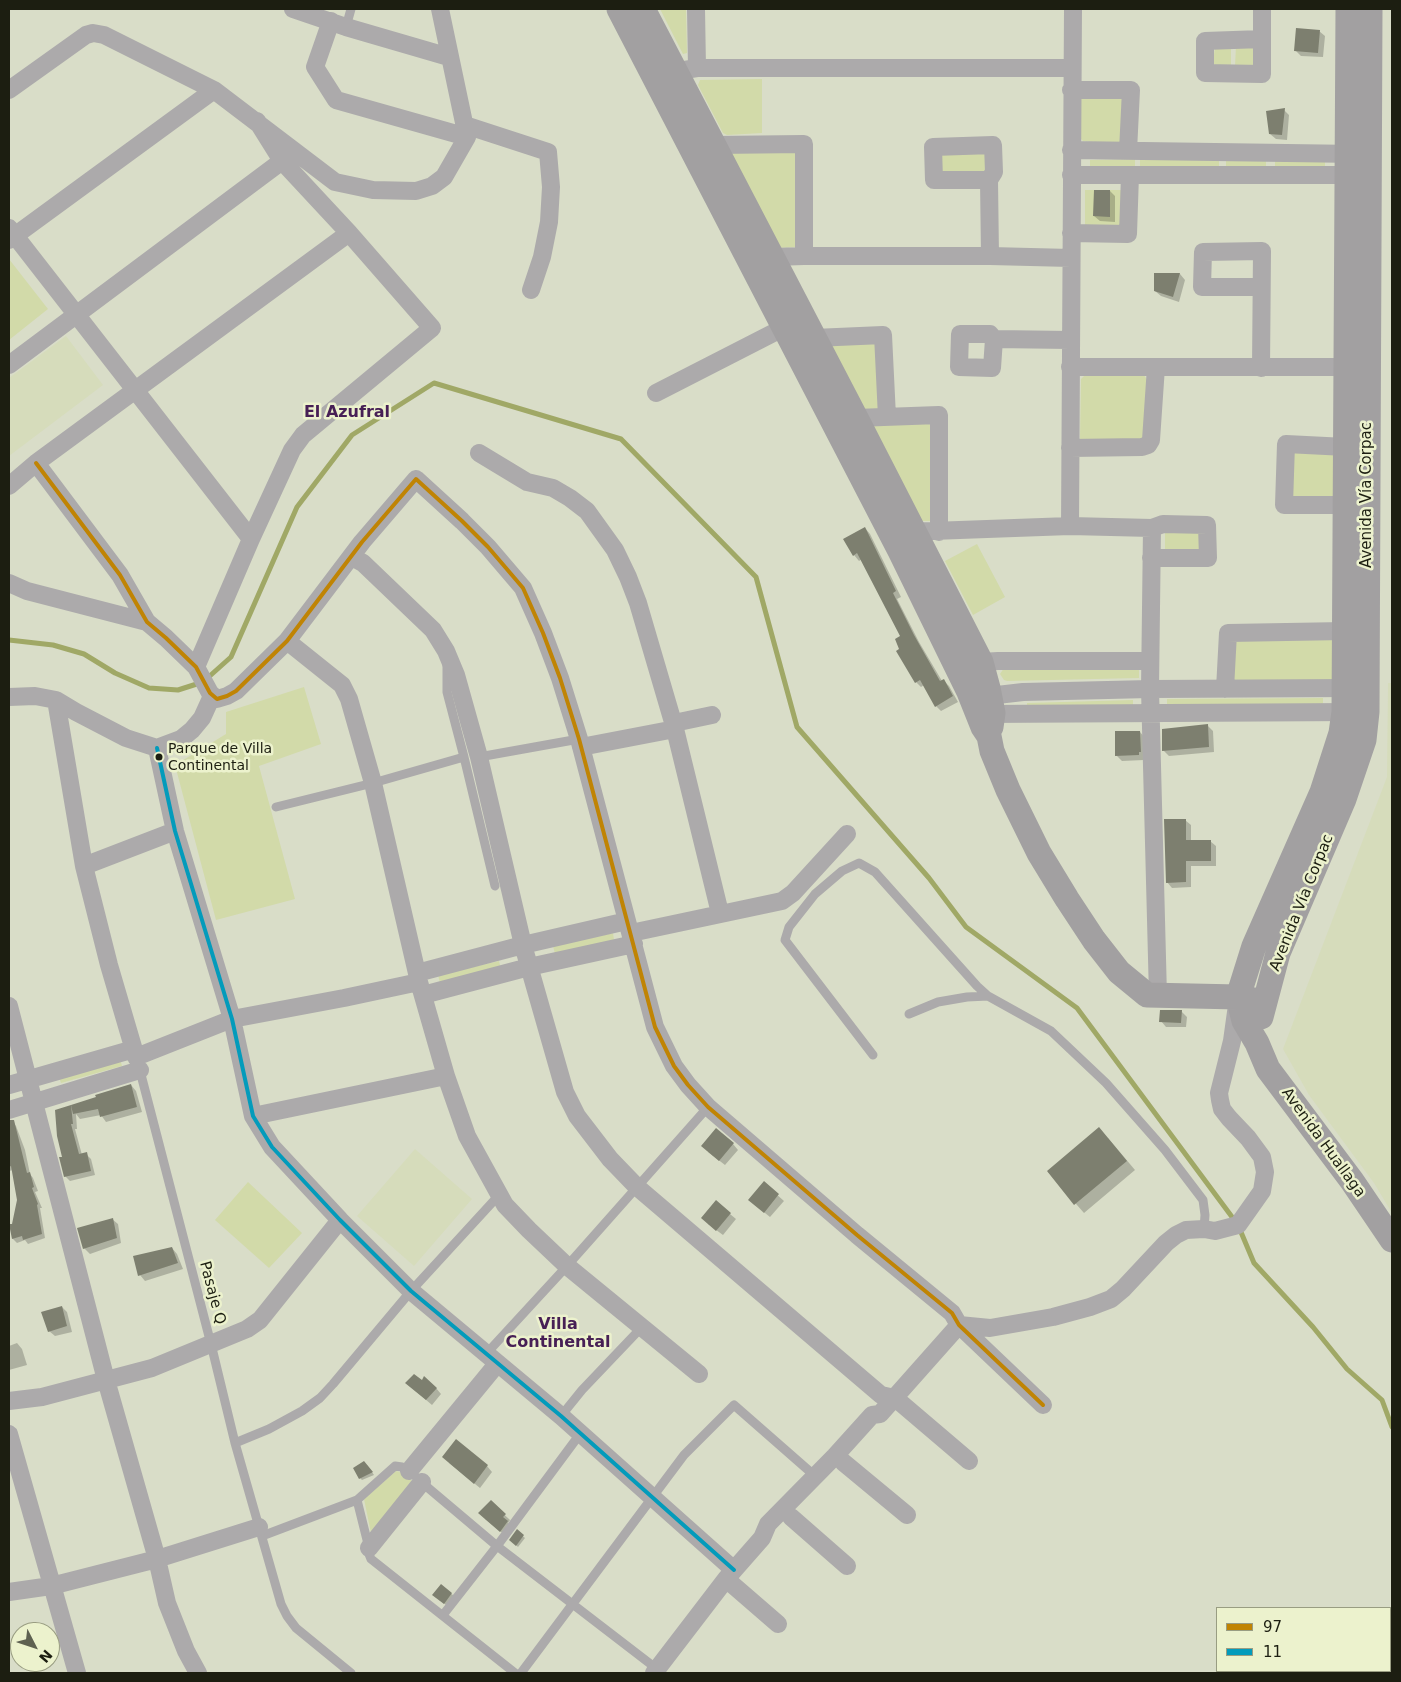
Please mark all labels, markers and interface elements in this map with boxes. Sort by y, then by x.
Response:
district label: El Azufral [304,403,390,423]
street label: Avenida Vía Corpac [1358,422,1376,568]
place label: Parque de Villa Continental [168,741,272,774]
marker: Parque de Villa Continental [154,752,164,762]
street label: Avenida Vía Corpac [1266,832,1338,974]
street label: Avenida Huallaga [1277,1085,1369,1201]
street label: Pasaje Q [195,1259,229,1327]
district label: Villa Continental [506,1315,610,1353]
legend [1216,1607,1391,1672]
text: 97 [1263,1618,1282,1636]
north arrow [10,1622,60,1672]
text: 11 [1263,1643,1282,1661]
text: N [36,1647,55,1666]

